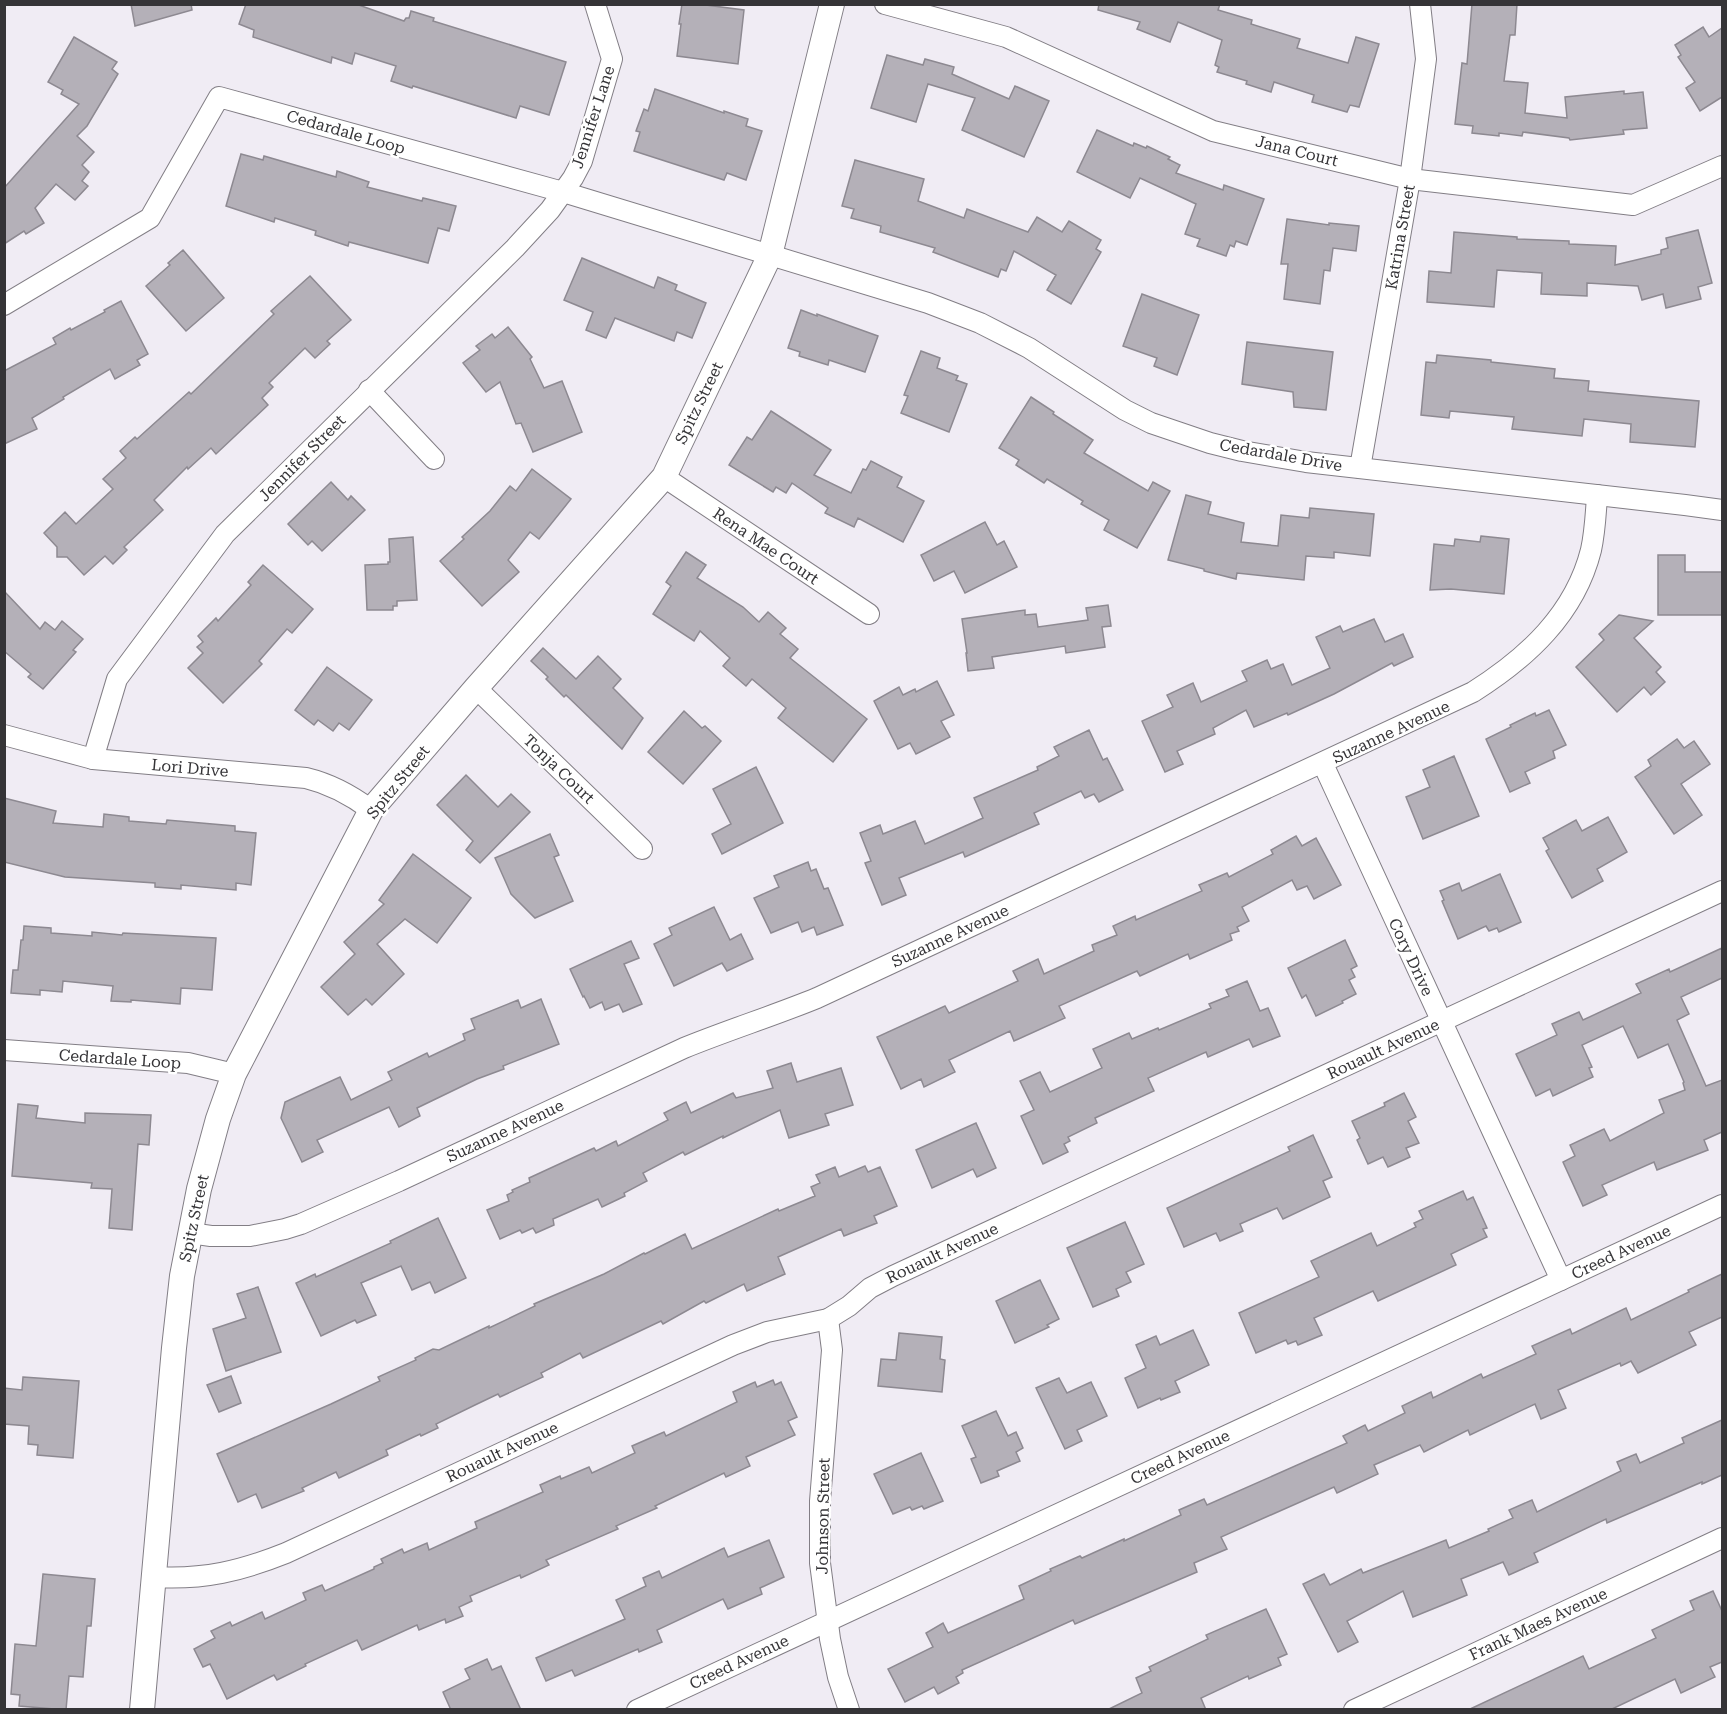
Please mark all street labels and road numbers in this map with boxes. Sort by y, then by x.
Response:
street label: Jennifer Lane [567,63,619,171]
street label: Cedardale Loop [284,106,408,158]
street label: Jana Court [1254,132,1340,170]
street label: Katrina Street [1381,183,1419,291]
street label: Spitz Street [671,359,727,447]
street label: Jennifer Street [255,411,349,505]
street label: Cedardale Drive [1218,435,1344,475]
street label: Rena Mae Court [710,504,822,588]
street label: Suzanne Avenue [1329,696,1453,767]
street label: Tonja Court [520,730,598,808]
street label: Spitz Street [363,741,433,823]
street label: Lori Drive [151,755,230,781]
street label: Suzanne Avenue [888,900,1012,971]
street label: Cory Drive [1385,915,1437,999]
street label: Rouault Avenue [1324,1015,1442,1083]
street label: Cedardale Loop [58,1045,182,1073]
street label: Suzanne Avenue [443,1095,567,1166]
street label: Spitz Street [175,1172,213,1264]
street label: Rouault Avenue [883,1219,1001,1287]
street label: Creed Avenue [1568,1221,1674,1283]
street label: Rouault Avenue [443,1418,561,1486]
street label: Creed Avenue [1127,1426,1233,1488]
street label: Johnson Street [812,1457,834,1575]
street label: Frank Maes Avenue [1466,1584,1610,1664]
street label: Creed Avenue [686,1631,792,1693]

